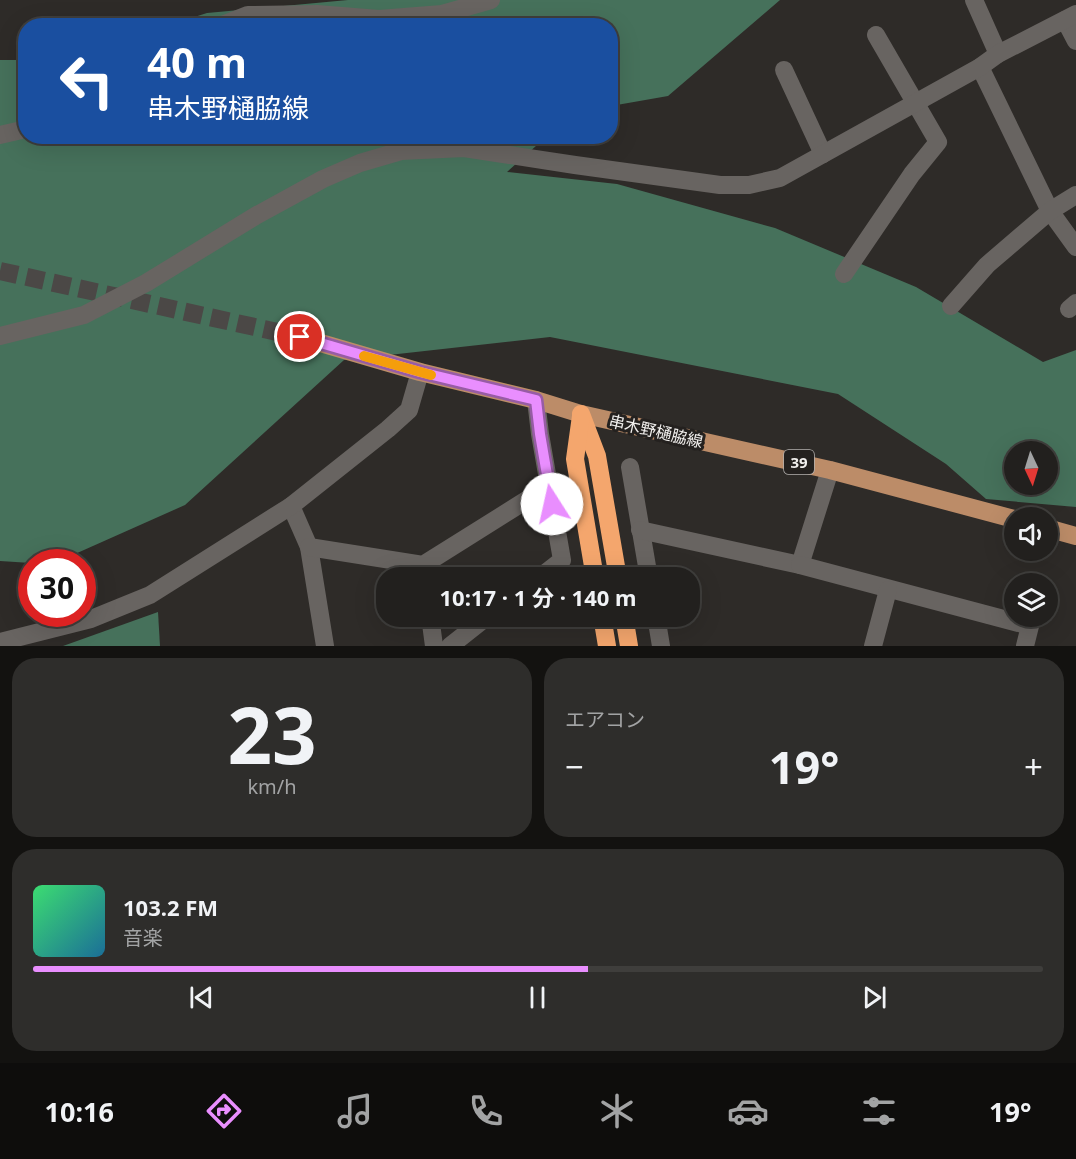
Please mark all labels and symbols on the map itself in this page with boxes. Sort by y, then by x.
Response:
pin [274,311,325,362]
street label: 串木野樋脇線 [607,409,705,453]
north arrow [1004,441,1058,495]
road number: 39 [784,450,814,474]
position arrow [520,472,584,536]
speed limit sign: 30 [18,549,96,627]

